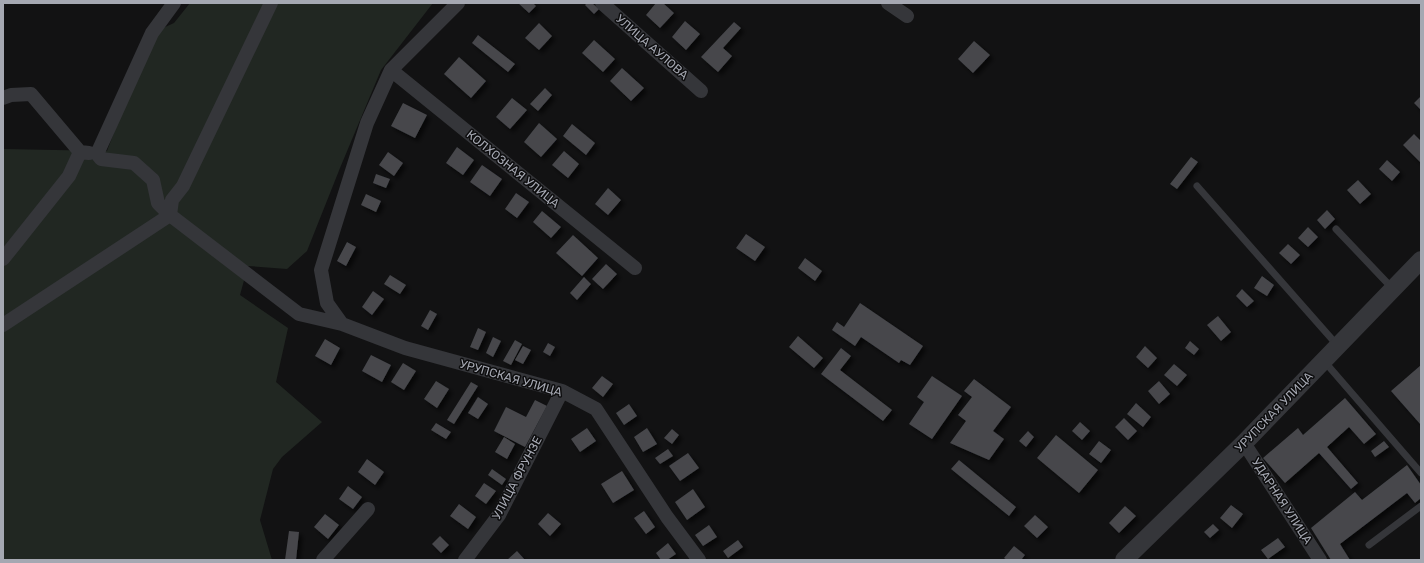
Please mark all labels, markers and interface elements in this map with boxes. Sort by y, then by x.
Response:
street label: УЛИЦА АУЛОВА [613,12,691,82]
street label: КОЛХОЗНАЯ УЛИЦА [464,127,562,211]
street label: УРУПСКАЯ УЛИЦА [458,357,564,399]
street label: УРУПСКАЯ УЛИЦА [1232,369,1316,455]
street label: УЛИЦА ФРУНЗЕ [489,434,545,522]
street label: УДАРНАЯ УЛИЦА [1249,455,1315,547]

